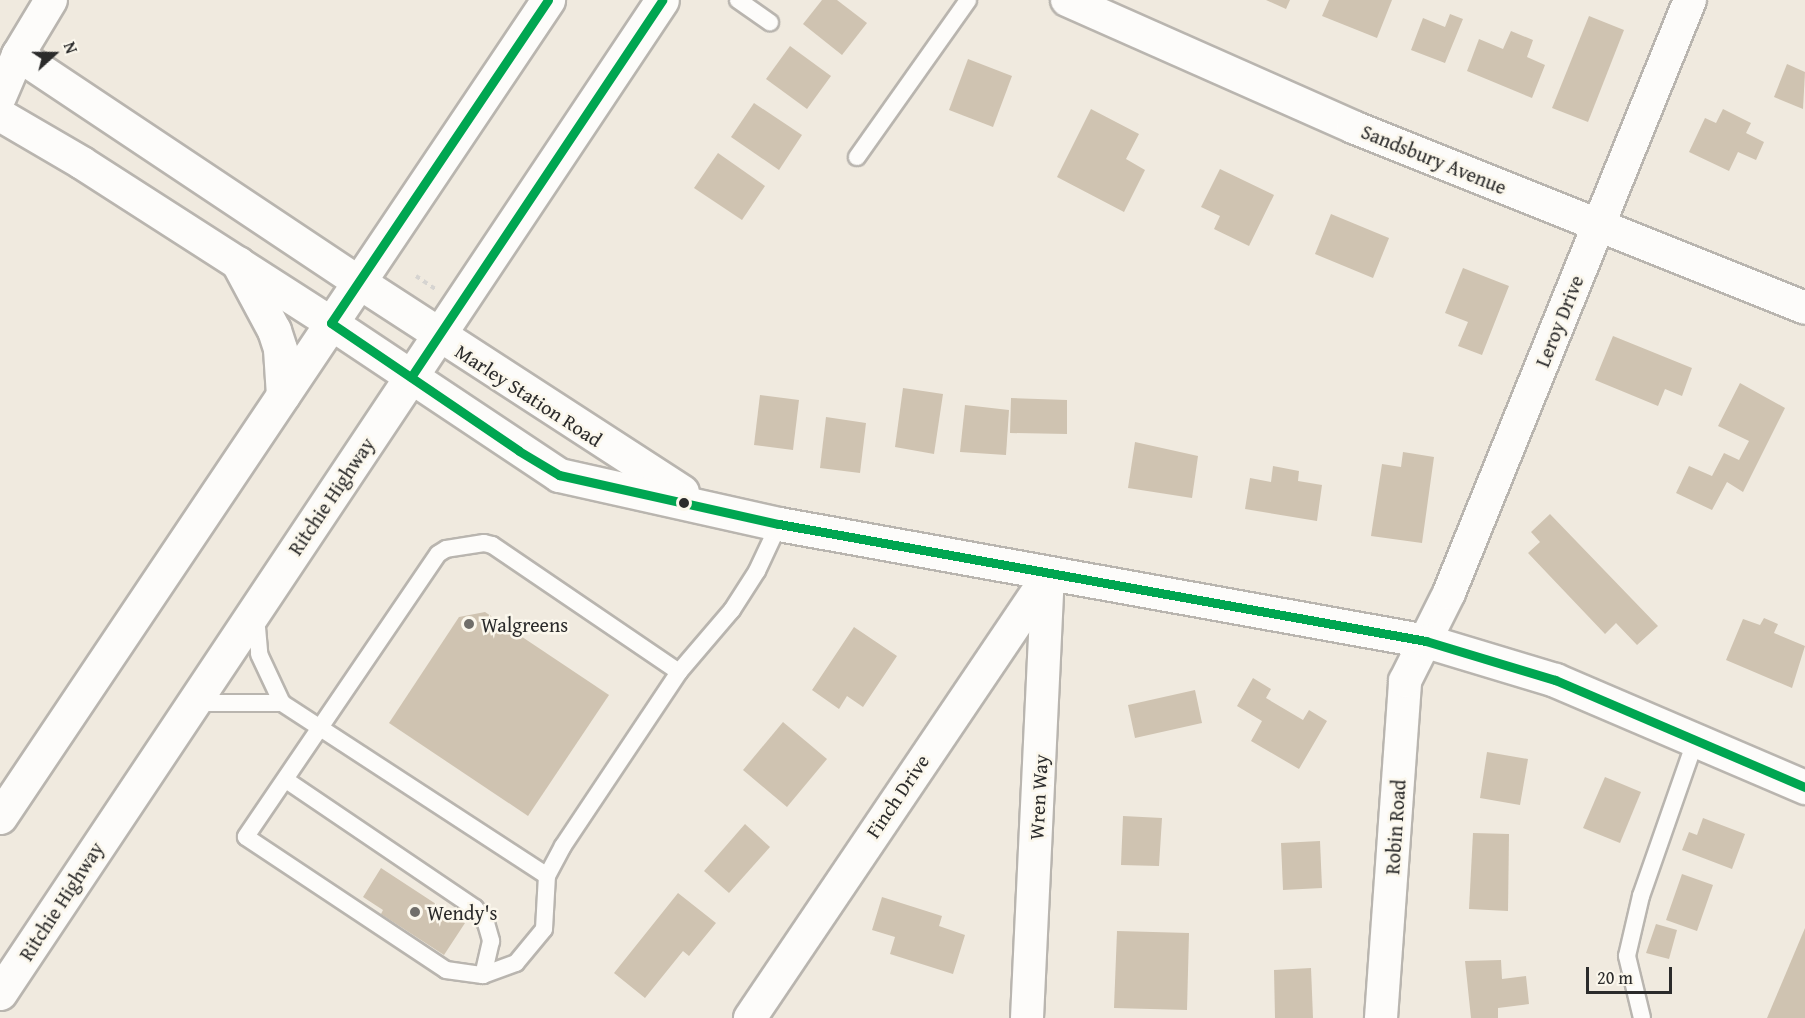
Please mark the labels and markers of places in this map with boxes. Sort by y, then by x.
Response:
unlabelled marker [678,497,690,509]
place label: Walgreens [481,612,568,636]
marker: Walgreens [462,617,476,631]
place label: Wendy's [427,900,498,924]
marker: Wendy's [408,905,422,919]

